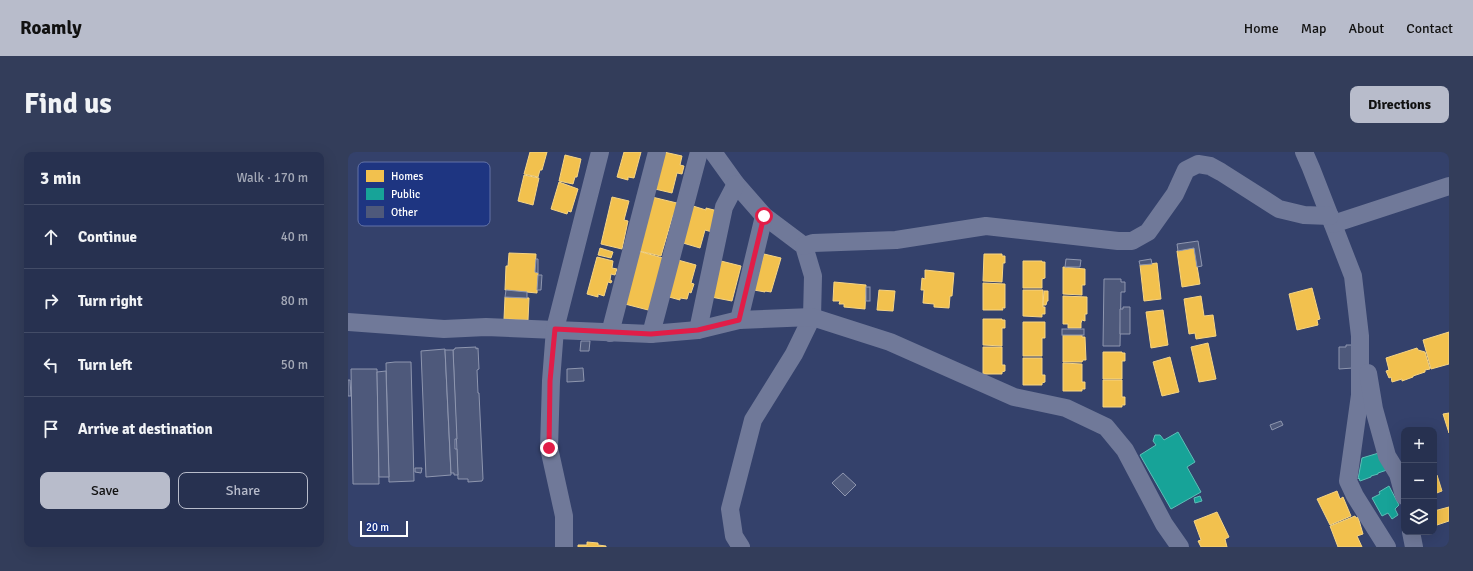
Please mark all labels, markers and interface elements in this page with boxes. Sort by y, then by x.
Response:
text: Roamly [20,16,82,40]
text: Home [1244,20,1279,37]
text: Map [1301,20,1326,37]
text: About [1348,20,1384,37]
text: Contact [1406,20,1453,37]
button: Directions [1350,86,1449,123]
text: Find us [24,87,112,121]
legend [358,162,490,226]
text: 3 min [40,168,81,189]
text: Walk · 170 m [237,170,308,186]
text: Homes [391,170,423,183]
text: Public [391,188,420,201]
text: Other [391,206,418,219]
route start [755,207,773,225]
icon: ahead [40,226,62,248]
text: Continue [78,228,137,246]
text: 40 m [281,229,308,245]
icon: right [40,290,62,312]
text: Turn right [78,292,143,310]
text: 80 m [281,293,308,309]
icon: left [40,354,62,376]
text: Turn left [78,356,132,374]
text: 50 m [281,357,308,373]
icon: arrive [40,418,62,440]
text: Arrive at destination [78,420,213,438]
map controls [1401,427,1437,535]
button: + [1401,427,1437,463]
route end [540,439,558,457]
button: − [1401,463,1437,499]
button: Save [40,472,170,509]
button: Share [178,472,308,509]
button: layers [1401,499,1437,535]
scale bar [360,519,408,538]
text: 20 m [366,521,389,534]

